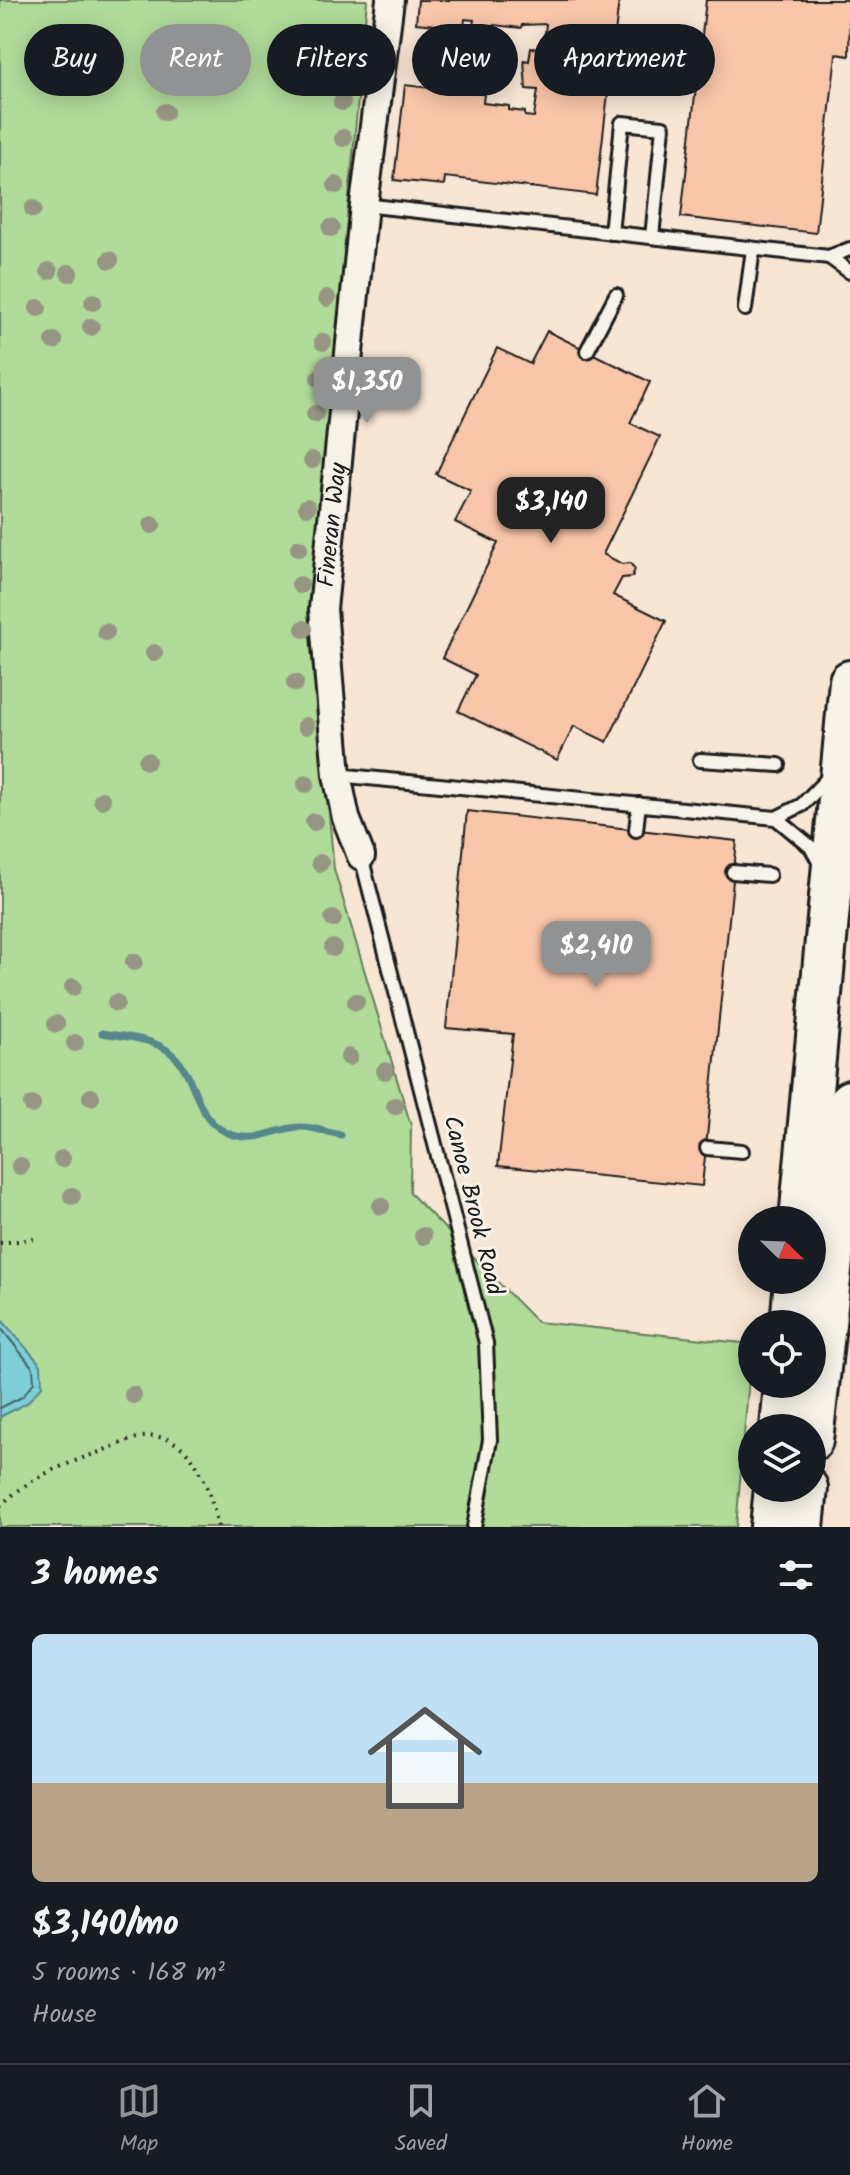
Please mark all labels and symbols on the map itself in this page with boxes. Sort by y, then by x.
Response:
pin: $1,350 [302,357,432,425]
street label: Fineran Way [307,460,359,589]
pin: $3,140 [486,477,616,545]
pin: $2,410 [531,921,661,989]
street label: Canoe Brook Road [431,1112,514,1300]
north arrow [738,1206,826,1294]

